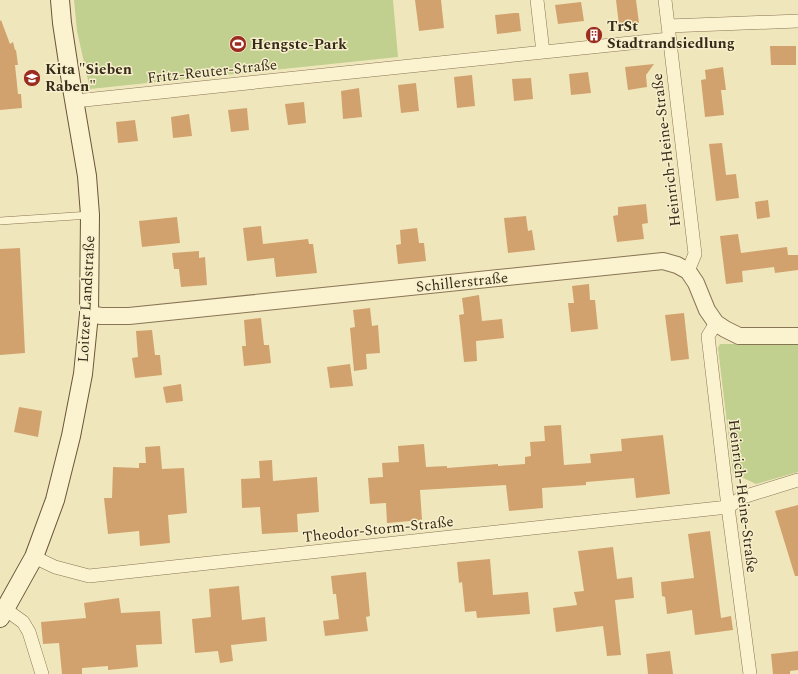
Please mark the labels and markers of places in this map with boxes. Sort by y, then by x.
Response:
place label: TrSt Stadtrandsiedlung [607,15,735,55]
building icon: TrSt Stadtrandsiedlung [584,25,604,45]
place label: Hengste-Park [251,33,347,56]
sports icon: Hengste-Park [228,34,248,54]
place label: Kita "Sieben Raben" [45,58,132,98]
school or university icon: Kita "Sieben Raben" [22,68,42,88]

